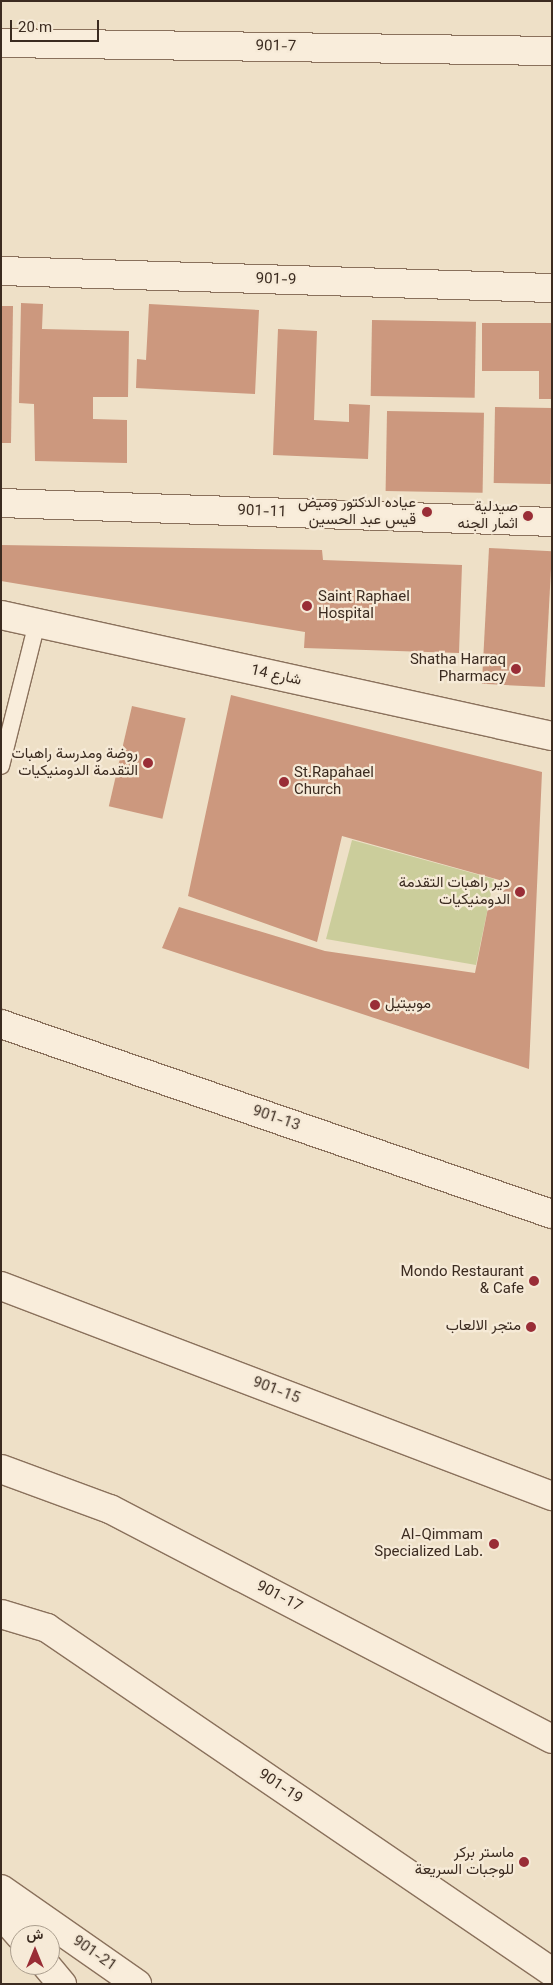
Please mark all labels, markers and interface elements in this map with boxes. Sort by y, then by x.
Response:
scale bar [12,10,101,42]
text: 20 m [18,17,52,40]
street label: 901-7 [255,38,297,56]
street label: 901-9 [255,270,297,290]
place label: عياده الدكتور وميض قيس عبد الحسين [298,494,416,529]
place label: صيدلية اثمار الجنه [457,498,518,533]
street label: 901-11 [237,502,287,522]
marker: عياده الدكتور وميض قيس عبد الحسين [420,505,434,519]
marker: صيدلية اثمار الجنه [522,510,534,522]
place label: Saint Raphael Hospital [318,588,410,623]
marker: Saint Raphael Hospital [300,599,314,613]
place label: Shatha Harraq Pharmacy [410,651,506,686]
street label: شارع 14 [249,662,303,690]
marker: Shatha Harraq Pharmacy [510,663,522,675]
place label: روضة ومدرسة راهبات التقدمة الدومنيكيات [12,745,138,780]
marker: روضة ومدرسة راهبات التقدمة الدومنيكيات [142,757,154,769]
place label: St.Rapahael Church [294,764,374,799]
marker: St.Rapahael Church [278,776,290,788]
place label: دير راهبات التقدمة الدومنيكيات [399,874,510,909]
marker: دير راهبات التقدمة الدومنيكيات [514,886,526,898]
place label: موبيتيل [385,996,431,1014]
marker: موبيتيل [369,999,381,1011]
street label: 901-13 [250,1102,302,1136]
place label: Mondo Restaurant & Cafe [401,1263,524,1298]
marker: Mondo Restaurant & Cafe [528,1275,540,1287]
place label: متجر الالعاب [446,1318,521,1336]
marker: متجر الالعاب [525,1321,537,1333]
street label: 901-15 [250,1374,302,1408]
place label: Al-Qimmam Specialized Lab. [374,1526,483,1561]
marker: Al-Qimmam Specialized Lab. [487,1537,501,1551]
street label: 901-17 [253,1578,305,1616]
street label: 901-19 [255,1766,305,1808]
place label: ماستر بركر للوجبات السريعة [415,1844,514,1879]
marker: ماستر بركر للوجبات السريعة [518,1856,530,1868]
north arrow [10,1925,60,1975]
text: ش [27,1925,43,1947]
street label: 901-21 [69,1933,119,1975]

